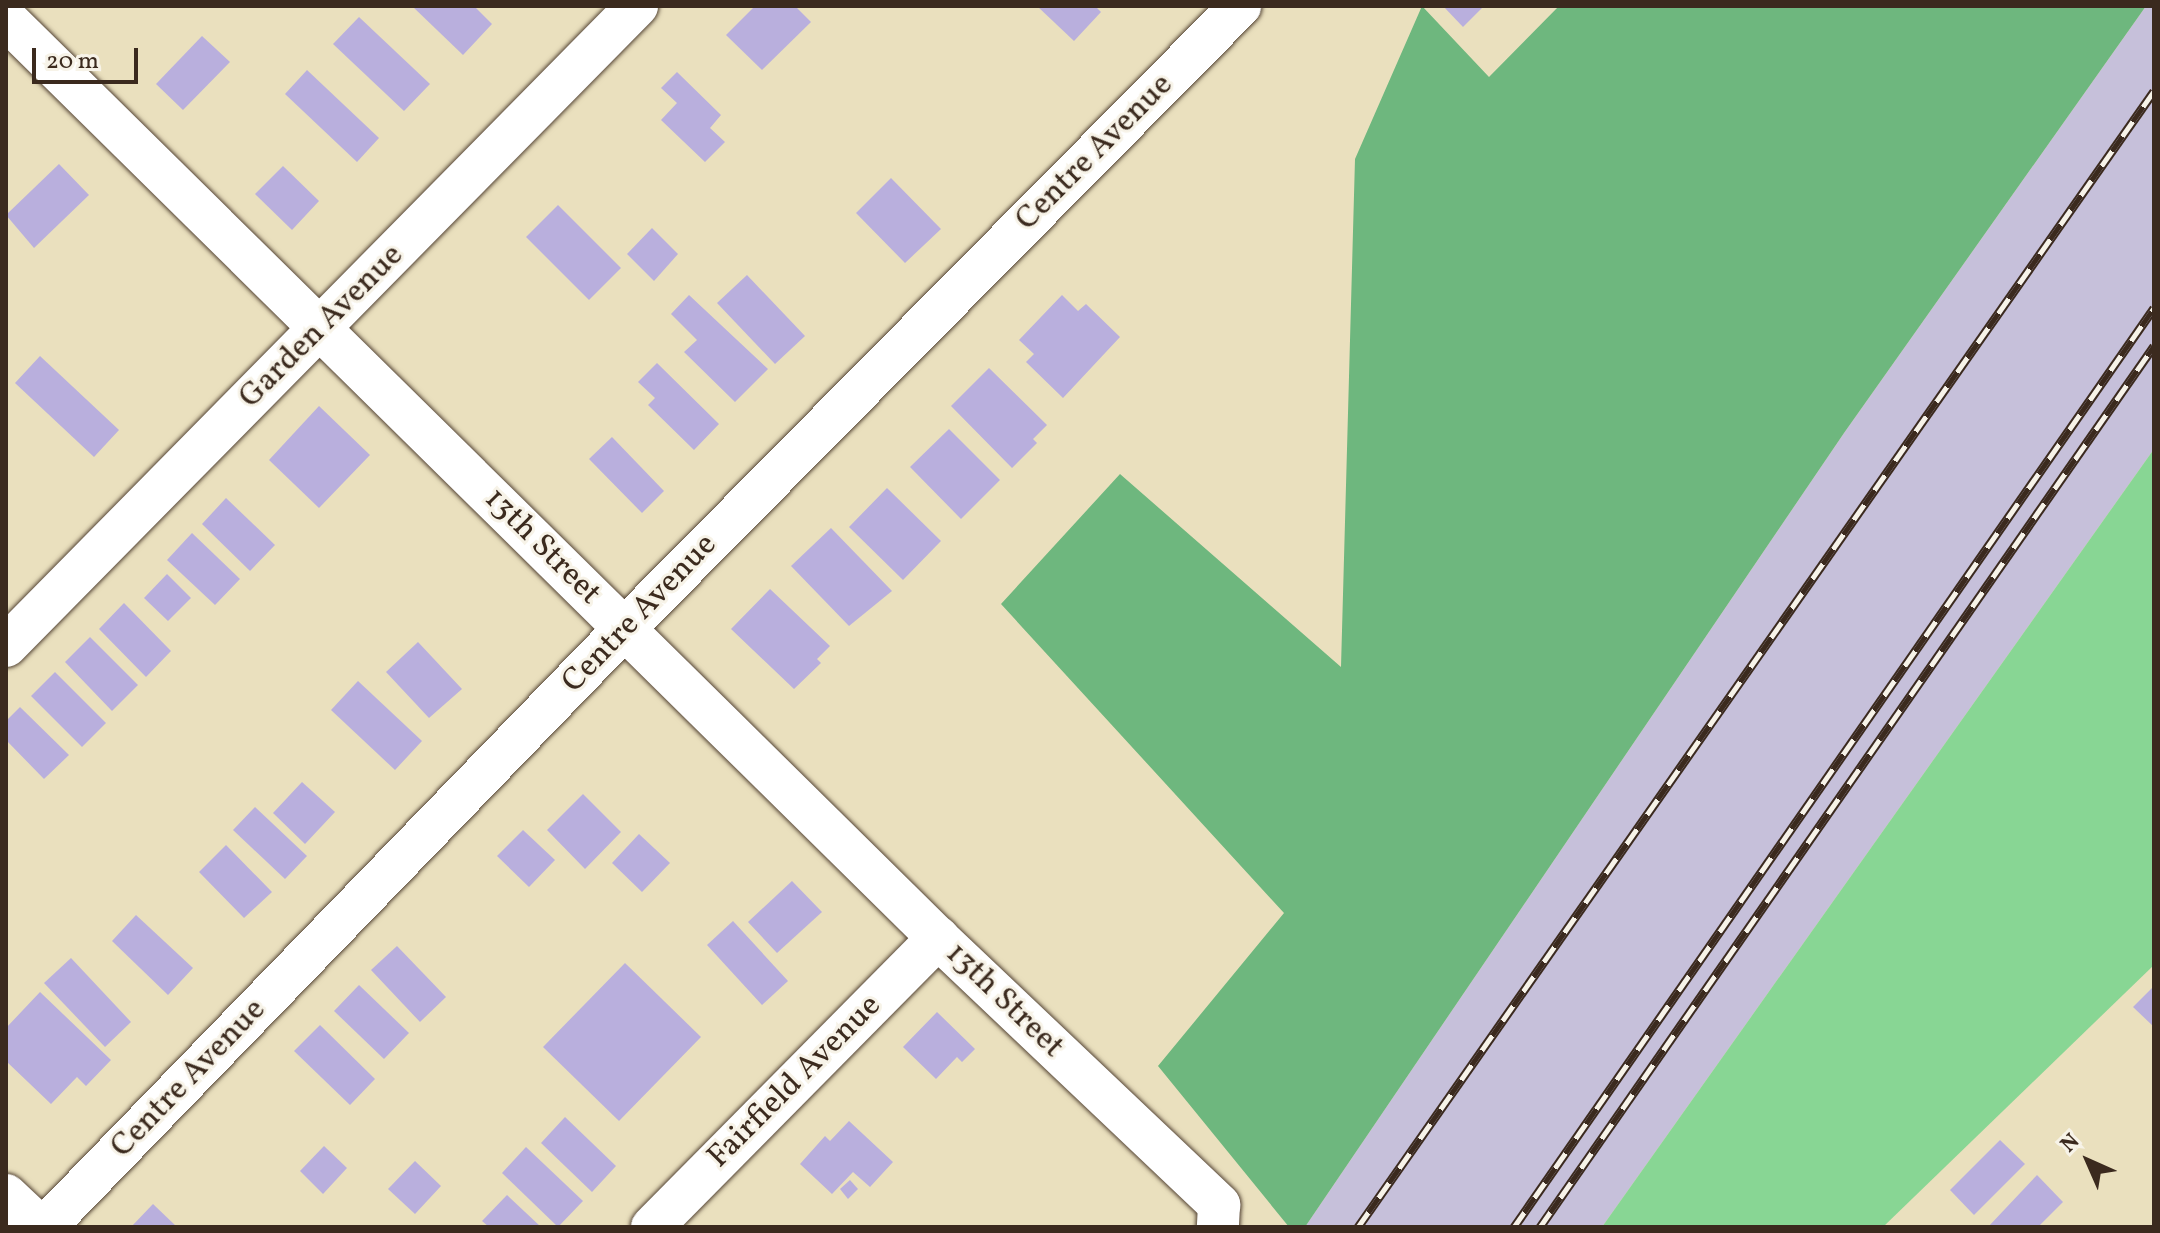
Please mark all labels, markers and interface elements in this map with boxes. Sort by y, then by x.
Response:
scale bar [36,32,142,82]
text: 20 m [46,45,99,79]
street label: Centre Avenue [1009,67,1181,239]
street label: Garden Avenue [232,237,412,417]
street label: 13th Street [476,481,608,613]
street label: Centre Avenue [555,527,725,701]
street label: 13th Street [937,935,1071,1067]
street label: Fairfield Avenue [700,987,890,1177]
street label: Centre Avenue [104,992,274,1166]
north arrow [2048,1121,2128,1201]
text: N [2054,1127,2087,1160]

